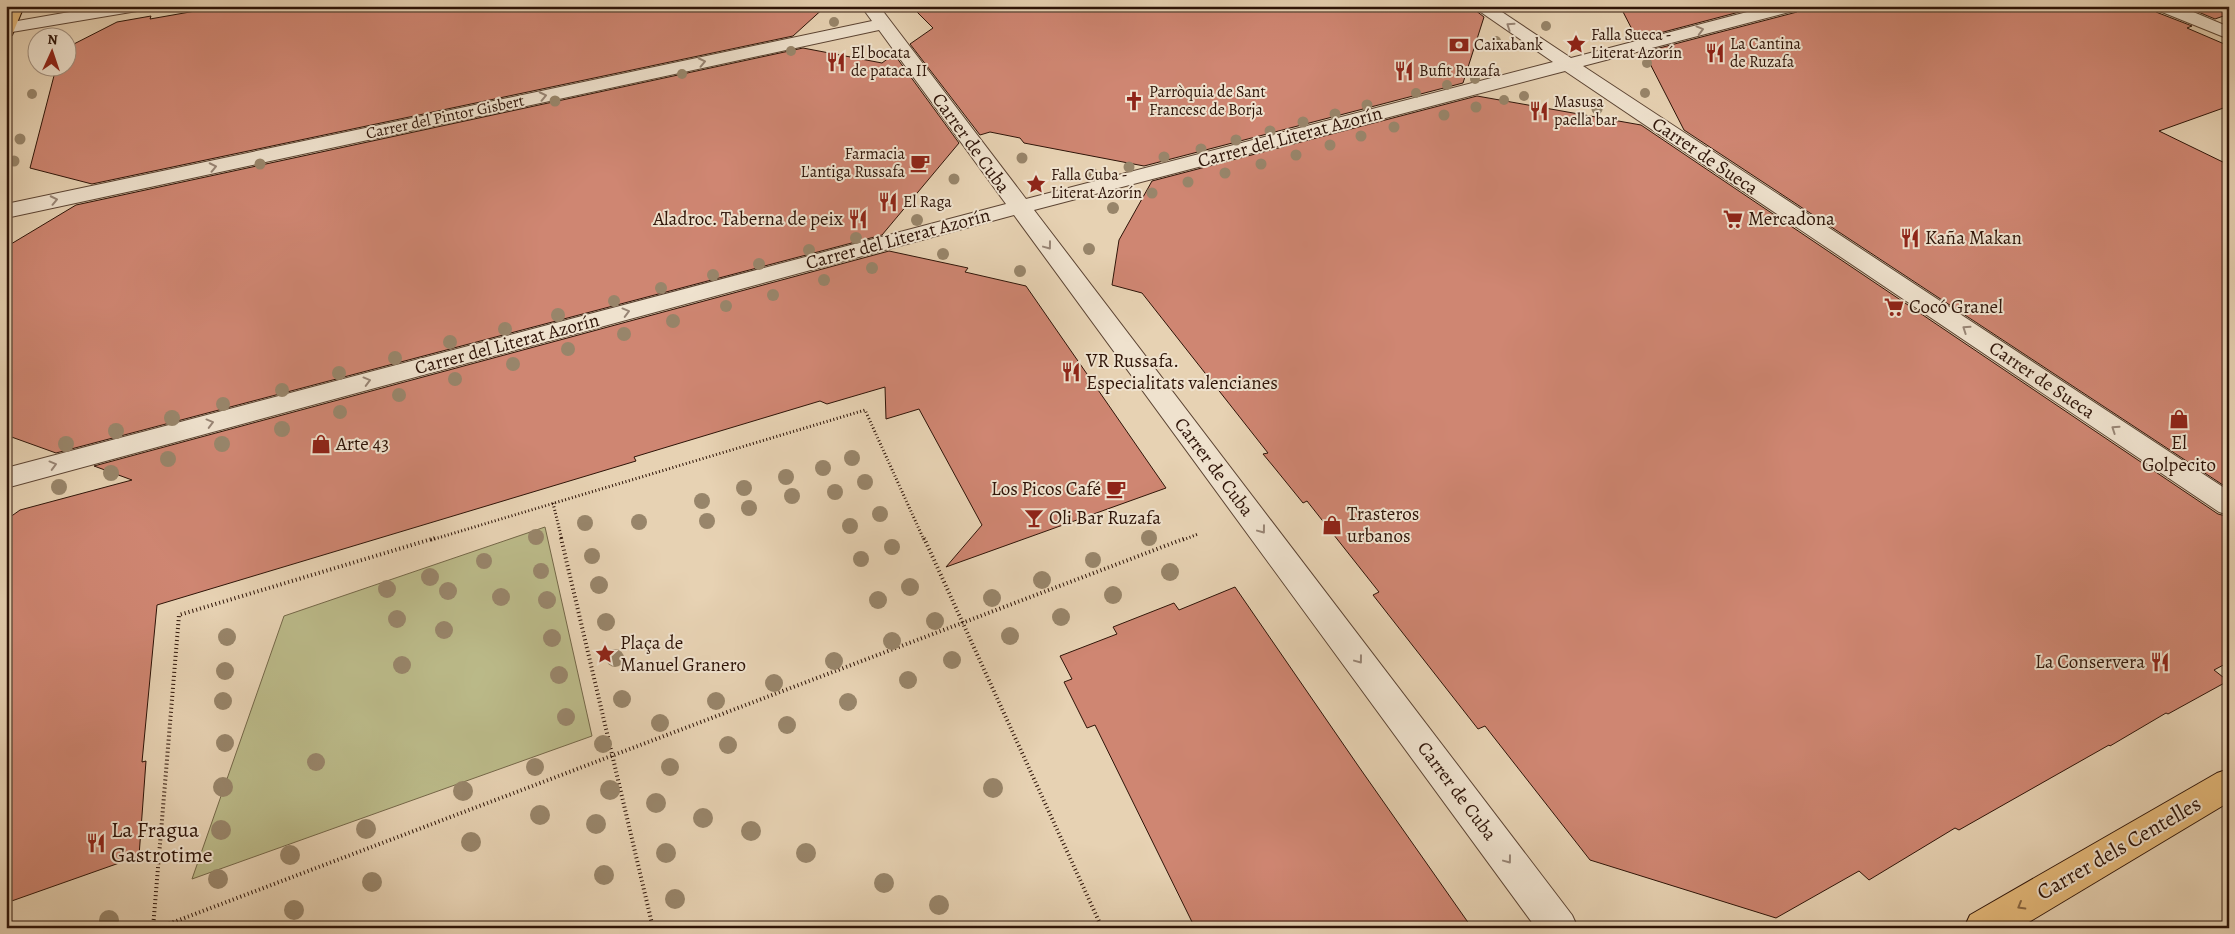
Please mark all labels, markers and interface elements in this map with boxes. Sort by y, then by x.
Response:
one-way arrow [1506,22,1515,32]
place label: Falla Sueca - Literat Azorín [1591,24,1682,64]
one-way arrow [1696,25,1705,36]
north arrow [28,28,78,78]
text: N [47,30,58,49]
place icon: Falla Sueca - Literat Azorín [1565,33,1587,55]
place label: La Cantina de Ruzafa [1730,33,1802,73]
bank icon: Caixabank [1448,34,1470,56]
place label: Caixabank [1474,34,1543,56]
place label: El bocata de pataca II [851,42,927,82]
restaurant icon: La Cantina de Ruzafa [1704,42,1726,64]
restaurant icon: El bocata de pataca II [825,51,847,73]
one-way arrow [697,58,706,68]
restaurant icon: Bufit Ruzafa [1393,60,1415,82]
place label: Bufit Ruzafa [1419,60,1501,82]
place label: Parròquia de Sant Francesc de Borja [1149,81,1266,121]
street label: Carrer de Cuba [926,88,1016,198]
street label: Carrer del Pintor Gisbert [364,89,526,145]
church icon: Parròquia de Sant Francesc de Borja [1123,90,1145,112]
one-way arrow [538,91,547,102]
place label: Masusa paella bar [1554,91,1617,131]
street label: Carrer del Literat Azorín [1195,100,1385,174]
restaurant icon: Masusa paella bar [1528,100,1550,122]
street label: Carrer de Sueca [1647,111,1763,201]
place label: Farmacia L'antiga Russafa [800,143,906,183]
cafe icon: Farmacia L'antiga Russafa [909,152,931,174]
one-way arrow [208,162,217,172]
place label: Falla Cuba - Literat Azorín [1051,164,1142,204]
place icon: Falla Cuba - Literat Azorín [1025,173,1047,195]
restaurant icon: El Raga [877,191,899,213]
place label: El Raga [903,191,952,213]
one-way arrow [49,196,58,206]
street label: Carrer del Literat Azorín [803,202,993,276]
place label: Aladroc. Taberna de peix [652,206,843,232]
place label: Mercadona [1748,206,1835,232]
restaurant icon: Aladroc. Taberna de peix [847,208,869,230]
supermarket icon: Mercadona [1722,208,1744,230]
place label: Kaña Makan [1925,225,2022,251]
restaurant icon: Kaña Makan [1899,227,1921,249]
one-way arrow [1042,240,1051,250]
place label: Cocó Granel [1909,294,2003,320]
supermarket icon: Cocó Granel [1883,296,1905,318]
street label: Carrer del Literat Azorín [412,307,602,381]
one-way arrow [621,307,630,318]
one-way arrow [1962,326,1971,335]
street label: Carrer de Sueca [1984,335,2100,425]
place label: VR Russafa. Especialitats valencianes [1085,348,1278,396]
restaurant icon: VR Russafa. Especialitats valencianes [1060,361,1082,383]
one-way arrow [363,376,372,387]
shop icon: El Golpecito [2168,408,2190,430]
street label: Carrer de Cuba [1168,412,1260,522]
one-way arrow [206,418,215,429]
one-way arrow [2112,426,2121,435]
place label: El Golpecito [2142,430,2216,478]
place label: Arte 43 [335,431,389,457]
shop icon: Arte 43 [310,433,332,455]
one-way arrow [49,460,58,471]
place label: Los Picos Café [991,476,1101,502]
cafe icon: Los Picos Café [1105,478,1127,500]
place label: Trasteros urbanos [1347,501,1419,549]
place label: Oli Bar Ruzafa [1049,505,1161,531]
bar icon: Oli Bar Ruzafa [1023,507,1045,529]
shop icon: Trasteros urbanos [1321,514,1343,536]
one-way arrow [1256,524,1265,534]
place label: Plaça de Manuel Granero [620,630,746,678]
place icon: Plaça de Manuel Granero [594,643,616,665]
place label: La Conservera [2035,649,2145,675]
restaurant icon: La Conservera [2149,651,2171,673]
one-way arrow [1353,654,1362,664]
street label: Carrer de Cuba [1411,736,1503,846]
street label: Carrer dels Centelles [2031,789,2207,907]
place label: La Fragua Gastrotime [111,815,213,870]
restaurant icon: La Fragua Gastrotime [85,832,107,854]
one-way arrow [1503,854,1511,863]
one-way arrow [2017,899,2026,909]

